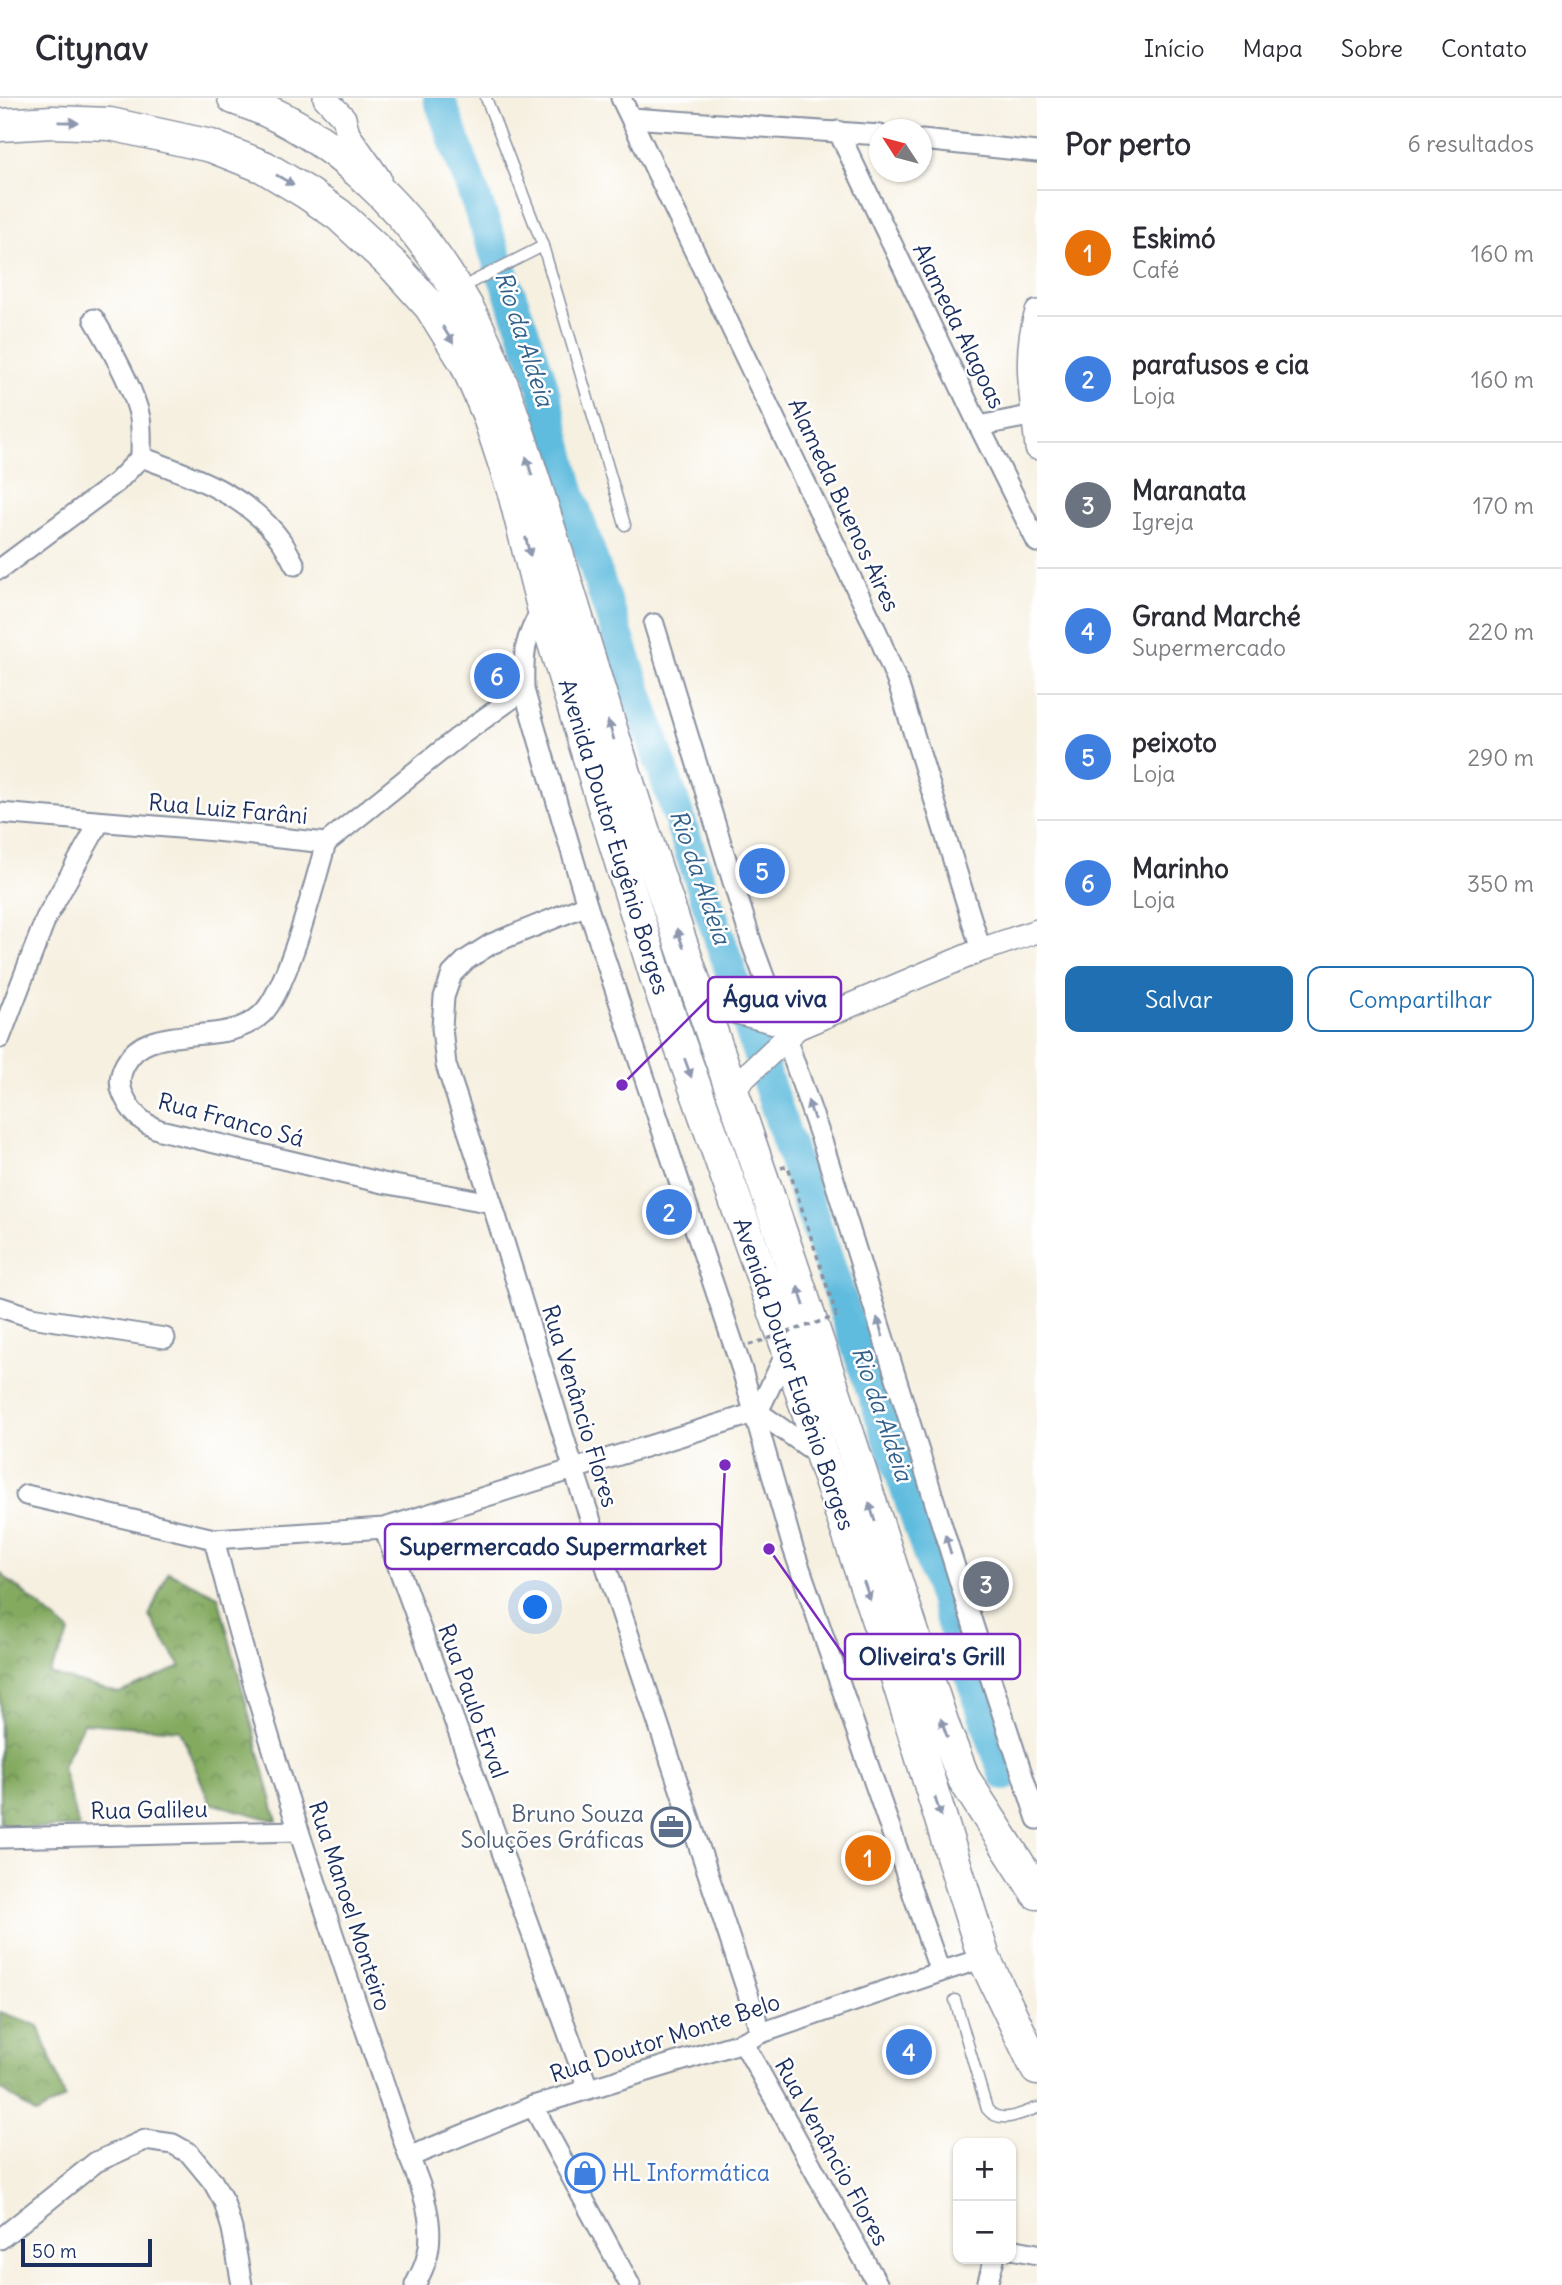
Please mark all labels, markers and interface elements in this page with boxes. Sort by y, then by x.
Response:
text: Citynav [35,27,148,69]
text: Início [1144,33,1204,63]
text: Mapa [1242,33,1303,63]
text: Sobre [1341,33,1403,63]
text: Contato [1441,33,1527,63]
one-way arrow [57,117,79,128]
north arrow [869,119,932,182]
text: Por perto [1065,125,1191,163]
text: 6 resultados [1407,129,1534,158]
one-way arrow [276,174,295,186]
text: Eskimó [1132,222,1216,255]
street label: Alameda Alagoas [907,238,1012,413]
text: 1 [1083,239,1093,268]
text: 160 m [1471,239,1534,268]
text: Café [1132,255,1179,284]
water label: Rio da Aldeia [489,267,561,411]
one-way arrow [442,326,455,345]
text: parafusos e cia [1132,348,1309,381]
text: 2 [1082,365,1094,394]
text: 160 m [1471,365,1534,394]
text: Loja [1132,381,1175,410]
street label: Alameda Buenos Aires [782,393,907,616]
one-way arrow [523,455,534,476]
text: Maranata [1132,474,1246,507]
text: 3 [1081,491,1095,520]
text: 170 m [1473,491,1534,520]
text: Igreja [1132,507,1194,536]
one-way arrow [523,537,534,559]
text: Grand Marché [1132,600,1301,633]
text: 4 [1081,617,1095,646]
text: 220 m [1468,617,1534,646]
text: Supermercado [1132,633,1286,662]
pin: 6 [474,650,520,702]
street label: Avenida Doutor Eugênio Borges [553,676,676,998]
one-way arrow [606,719,616,740]
text: peixoto [1132,726,1217,759]
text: 5 [1081,743,1095,772]
text: 290 m [1467,743,1534,772]
text: Loja [1132,759,1175,788]
street label: Rua Luiz Farâni [147,787,309,830]
water label: Rio da Aldeia [664,806,738,949]
pin: 5 [739,845,785,897]
text: Marinho [1132,852,1229,885]
text: 6 [1081,869,1095,898]
text: 350 m [1467,869,1534,898]
text: Loja [1132,885,1175,914]
one-way arrow [674,928,685,949]
button: Salvar [1065,966,1293,1032]
button: Compartilhar [1307,966,1534,1032]
callout: Água viva [708,977,841,1022]
text: Água viva [723,983,827,1013]
one-way arrow [683,1057,694,1078]
street label: Rua Franco Sá [155,1086,307,1153]
one-way arrow [805,1099,816,1120]
pin: 2 [646,1186,692,1238]
street label: Avenida Doutor Eugênio Borges [727,1214,862,1534]
one-way arrow [796,1285,806,1306]
street label: Rua Venâncio Flores [536,1301,625,1511]
one-way arrow [874,1316,885,1337]
water label: Rio da Aldeia [846,1343,920,1486]
one-way arrow [867,1501,877,1522]
callout: Supermercado Supermarket [385,1524,721,1569]
text: Supermercado Supermarket [399,1531,708,1561]
one-way arrow [942,1533,953,1554]
pin: 3 [963,1558,1009,1610]
one-way arrow [862,1581,873,1602]
your location [518,1590,552,1624]
street label: Rua Paulo Erval [432,1620,515,1782]
callout: Oliveira's Grill [845,1634,1020,1679]
text: Oliveira's Grill [859,1641,1005,1671]
one-way arrow [938,1717,949,1738]
street label: Rua Galileu [90,1794,208,1825]
street label: Rua Manoel Monteiro [303,1797,398,2014]
one-way arrow [933,1797,943,1818]
place label: Bruno Souza Soluções Gráficas [460,1799,644,1854]
office icon: Bruno Souza Soluções Gráficas [650,1806,692,1848]
pin: 1 [845,1832,891,1884]
street label: Rua Doutor Monte Belo [546,1987,783,2088]
pin: 4 [886,2026,932,2078]
street label: Rua Venâncio Flores [769,2053,896,2251]
map controls [953,2138,1016,2264]
button: + [953,2138,1016,2201]
shop icon: HL Informática [564,2152,606,2194]
place label: HL Informática [612,2158,770,2187]
button: − [953,2201,1016,2264]
scale bar [21,2236,152,2268]
text: 50 m [32,2239,77,2263]

